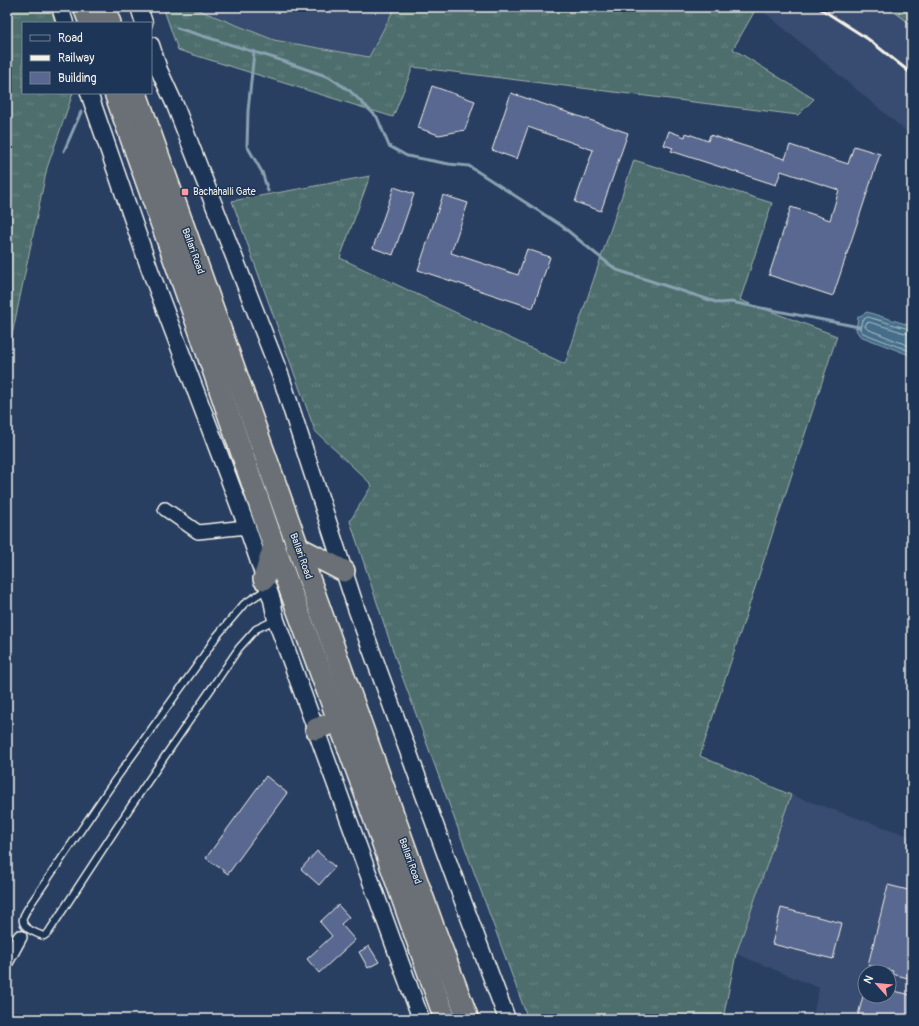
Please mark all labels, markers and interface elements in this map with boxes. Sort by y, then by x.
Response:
legend [22,22,152,94]
text: Road [58,31,83,46]
text: Railway [58,51,94,66]
text: Building [58,71,97,86]
place label: Bachahalli Gate [193,186,256,198]
marker: Bachahalli Gate [180,187,190,197]
street label: Ballari Road [179,226,207,276]
street label: Ballari Road [287,531,315,581]
street label: Ballari Road [396,836,424,886]
north arrow [857,964,897,1004]
text: N [861,973,876,986]

